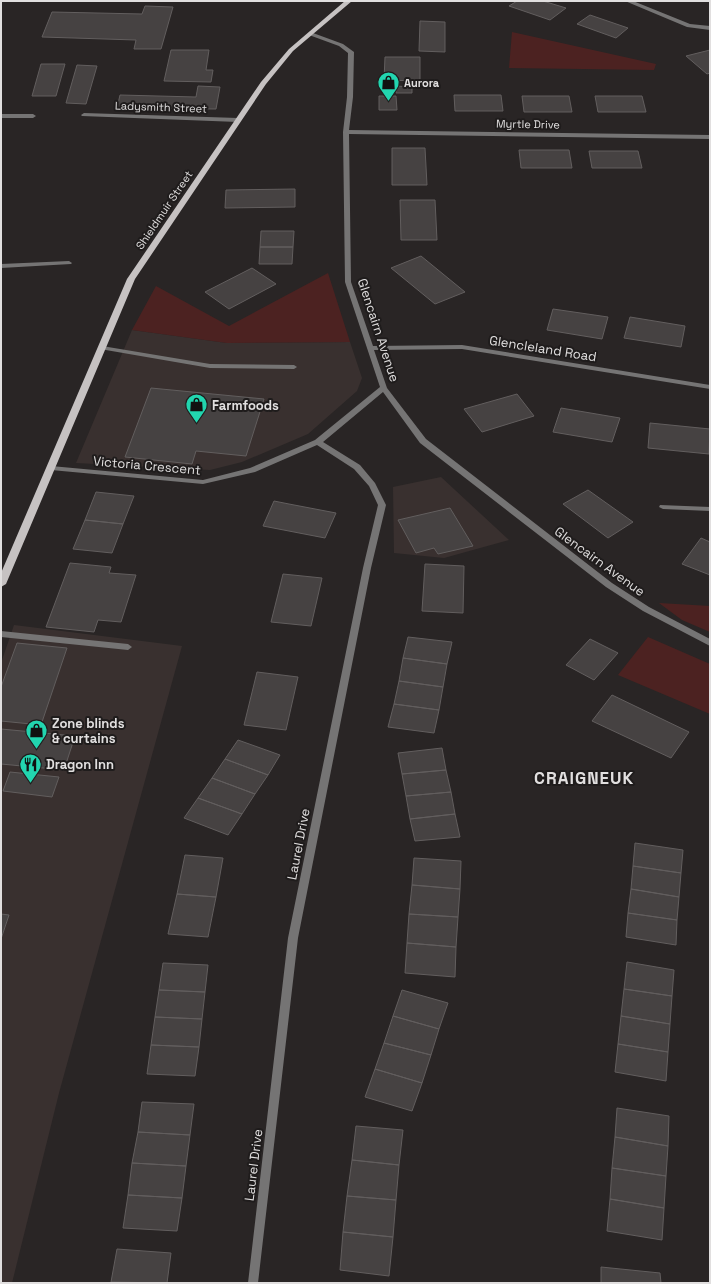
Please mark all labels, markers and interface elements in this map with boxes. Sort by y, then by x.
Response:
shop icon: Aurora [375,70,401,103]
place label: Aurora [404,76,440,90]
street label: Ladysmith Street [115,98,207,116]
street label: Myrtle Drive [496,116,560,132]
street label: Shieldmuir Street [133,168,195,252]
street label: Glencairn Avenue [354,276,403,384]
street label: Glencleland Road [488,332,598,365]
shop icon: Farmfoods [183,392,209,425]
place label: Farmfoods [212,397,279,414]
street label: Victoria Crescent [92,452,202,479]
street label: Glencairn Avenue [551,523,648,600]
place label: Zone blinds & curtains [52,715,125,747]
shop icon: Zone blinds & curtains [23,717,49,750]
restaurant icon: Dragon Inn [18,751,44,784]
place label: Dragon Inn [46,756,114,773]
district label: CRAIGNEUK [534,767,634,789]
street label: Laurel Drive [283,807,314,881]
street label: Laurel Drive [241,1128,266,1202]

